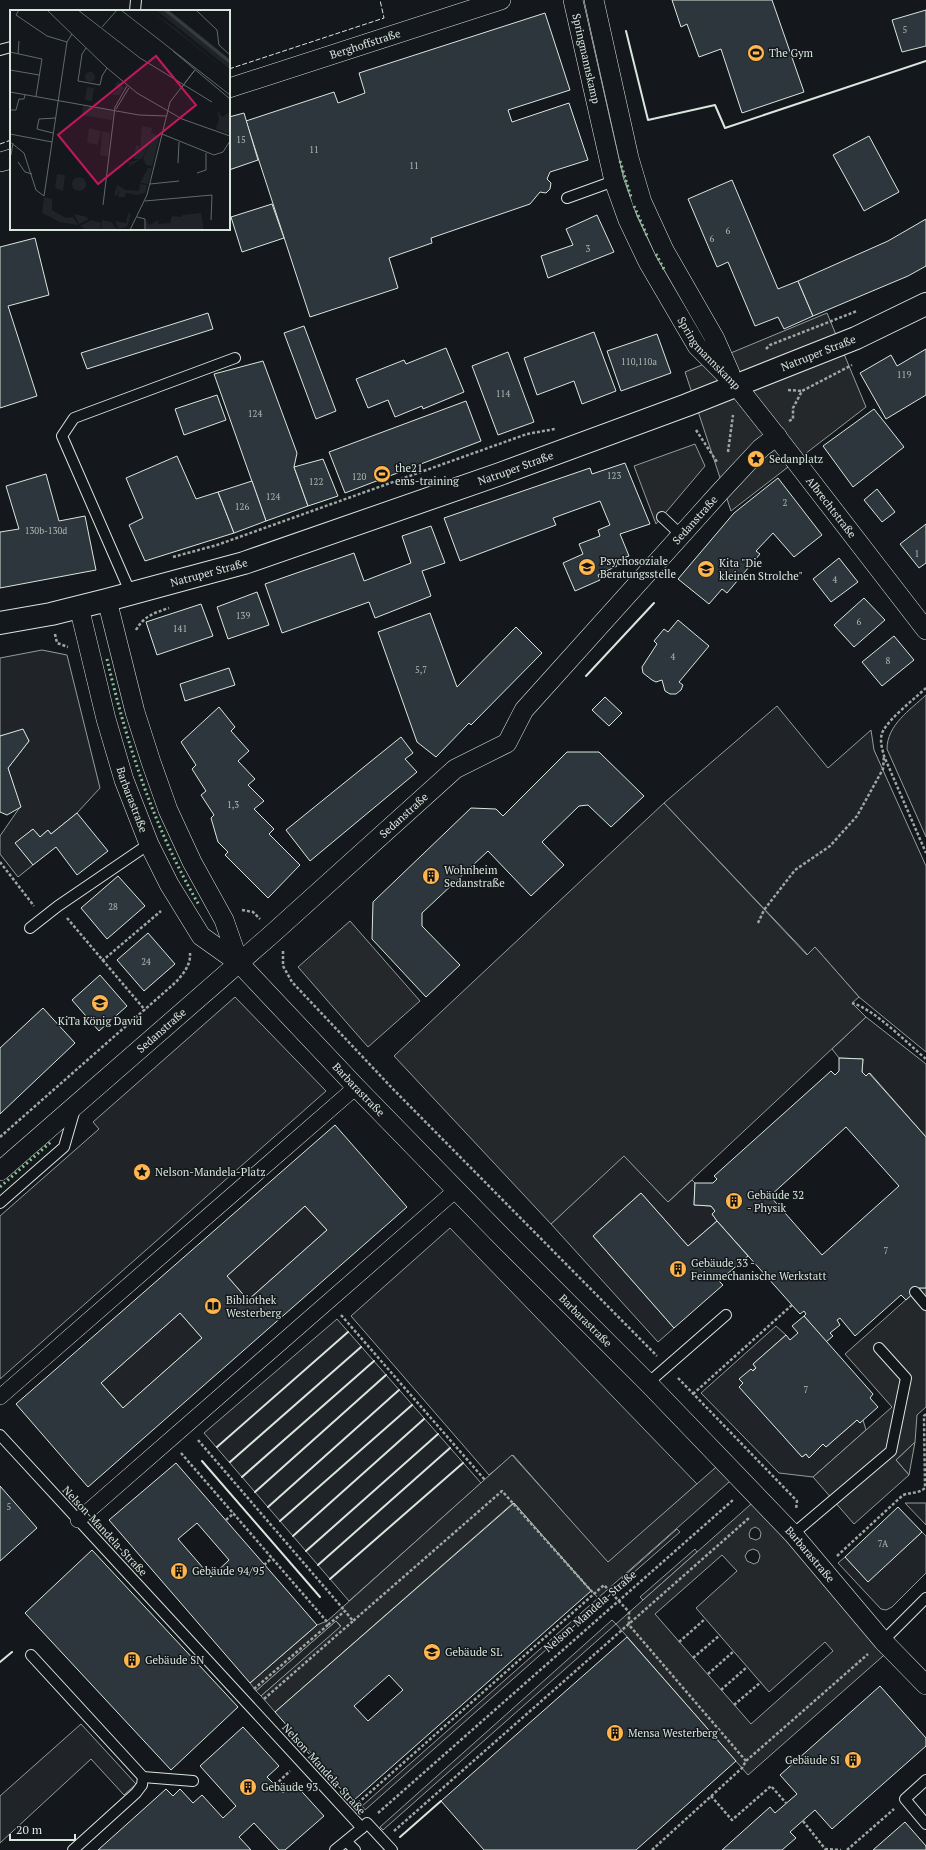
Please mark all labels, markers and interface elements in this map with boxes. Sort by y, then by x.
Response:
inset map [10,10,230,230]
street label: Springmannskamp [569,12,603,105]
house number: 5 [903,24,908,36]
street label: Berghoffstraße [328,26,403,62]
sports icon: The Gym [746,43,766,63]
place label: The Gym [769,46,814,60]
house number: 15 [236,134,246,146]
house number: 11 [309,144,319,156]
house number: 11 [409,160,419,172]
house number: 6 [726,225,731,237]
house number: 6 [710,233,715,245]
house number: 3 [586,243,591,255]
street label: Springmannskamp [674,314,744,392]
street label: Natruper Straße [779,332,858,374]
house number: 110,110a [621,356,657,368]
house number: 119 [897,369,911,381]
house number: 114 [496,388,510,400]
house number: 124 [248,408,262,420]
street label: Natruper Straße [476,448,556,488]
place icon: Sedanplatz [746,449,766,469]
place label: Sedanplatz [769,452,823,466]
place label: the21 ems-training [395,461,459,488]
sports icon: the21 ems-training [372,464,392,484]
house number: 123 [607,470,621,482]
house number: 120 [352,471,366,483]
street label: Albrechtstraße [803,474,860,541]
house number: 122 [309,476,323,488]
house number: 124 [266,491,280,503]
street label: Sedanstraße [669,492,721,547]
house number: 2 [783,497,788,509]
house number: 126 [235,501,249,513]
house number: 130b-130d [25,525,67,537]
house number: 1 [915,548,919,560]
place label: Psychosoziale Beratungsstelle [600,554,677,581]
street label: Natruper Straße [169,555,250,590]
place label: Kita "Die kleinen Strolche" [719,556,803,583]
school or university icon: Psychosoziale Beratungsstelle [577,557,597,577]
school or university icon: Kita "Die kleinen Strolche" [696,559,716,579]
house number: 4 [833,574,838,586]
house number: 139 [236,610,250,622]
house number: 6 [857,616,862,628]
house number: 141 [173,623,187,635]
house number: 4 [671,651,676,663]
house number: 8 [886,655,891,667]
house number: 5,7 [415,664,427,676]
street label: Barbarastraße [113,765,151,835]
street label: Sedanstraße [376,789,431,841]
house number: 1,3 [227,799,239,811]
place label: Wohnheim Sedanstraße [444,863,505,890]
building icon: Wohnheim Sedanstraße [421,866,441,886]
house number: 28 [108,901,118,913]
house number: 24 [141,956,151,968]
school or university icon: KiTa König David [90,993,110,1013]
street label: Sedanstraße [134,1005,189,1056]
place label: KiTa König David [58,1014,142,1028]
street label: Barbarastraße [330,1060,388,1120]
place icon: Nelson-Mandela-Platz [132,1162,152,1182]
place label: Nelson-Mandela-Platz [155,1165,266,1179]
place label: Gebäude 32 - Physik [747,1188,804,1215]
building icon: Gebäude 32 - Physik [724,1191,744,1211]
house number: 7 [884,1245,889,1257]
place label: Gebäude 33 - Feinmechanische Werkstatt [691,1256,826,1283]
building icon: Gebäude 33 - Feinmechanische Werkstatt [668,1259,688,1279]
street label: Barbarastraße [556,1291,615,1350]
place label: Bibliothek Westerberg [226,1293,281,1320]
library icon: Bibliothek Westerberg [203,1296,223,1316]
house number: 7 [804,1384,809,1396]
street label: Nelson-Mandela-Straße [60,1483,151,1579]
house number: 5 [7,1501,12,1513]
street label: Barbarastraße [782,1523,838,1586]
house number: 7A [878,1538,889,1550]
building icon: Gebäude 94/95 [169,1561,189,1581]
place label: Gebäude 94/95 [192,1564,265,1578]
street label: Nelson-Mandela-Straße [541,1567,639,1655]
school or university icon: Gebäude SL [422,1642,442,1662]
place label: Gebäude SL [445,1645,502,1659]
building icon: Gebäude SN [122,1650,142,1670]
place label: Gebäude SN [145,1653,204,1667]
street label: Nelson-Mandela-Straße [279,1720,369,1818]
building icon: Mensa Westerberg [605,1723,625,1743]
place label: Mensa Westerberg [628,1726,718,1740]
building icon: Gebäude SI [843,1750,863,1770]
place label: Gebäude SI [785,1753,840,1767]
building icon: Gebäude 93 [238,1777,258,1797]
place label: Gebäude 93 [261,1780,318,1794]
scale bar [10,1816,75,1842]
text: 20 m [16,1822,43,1837]

